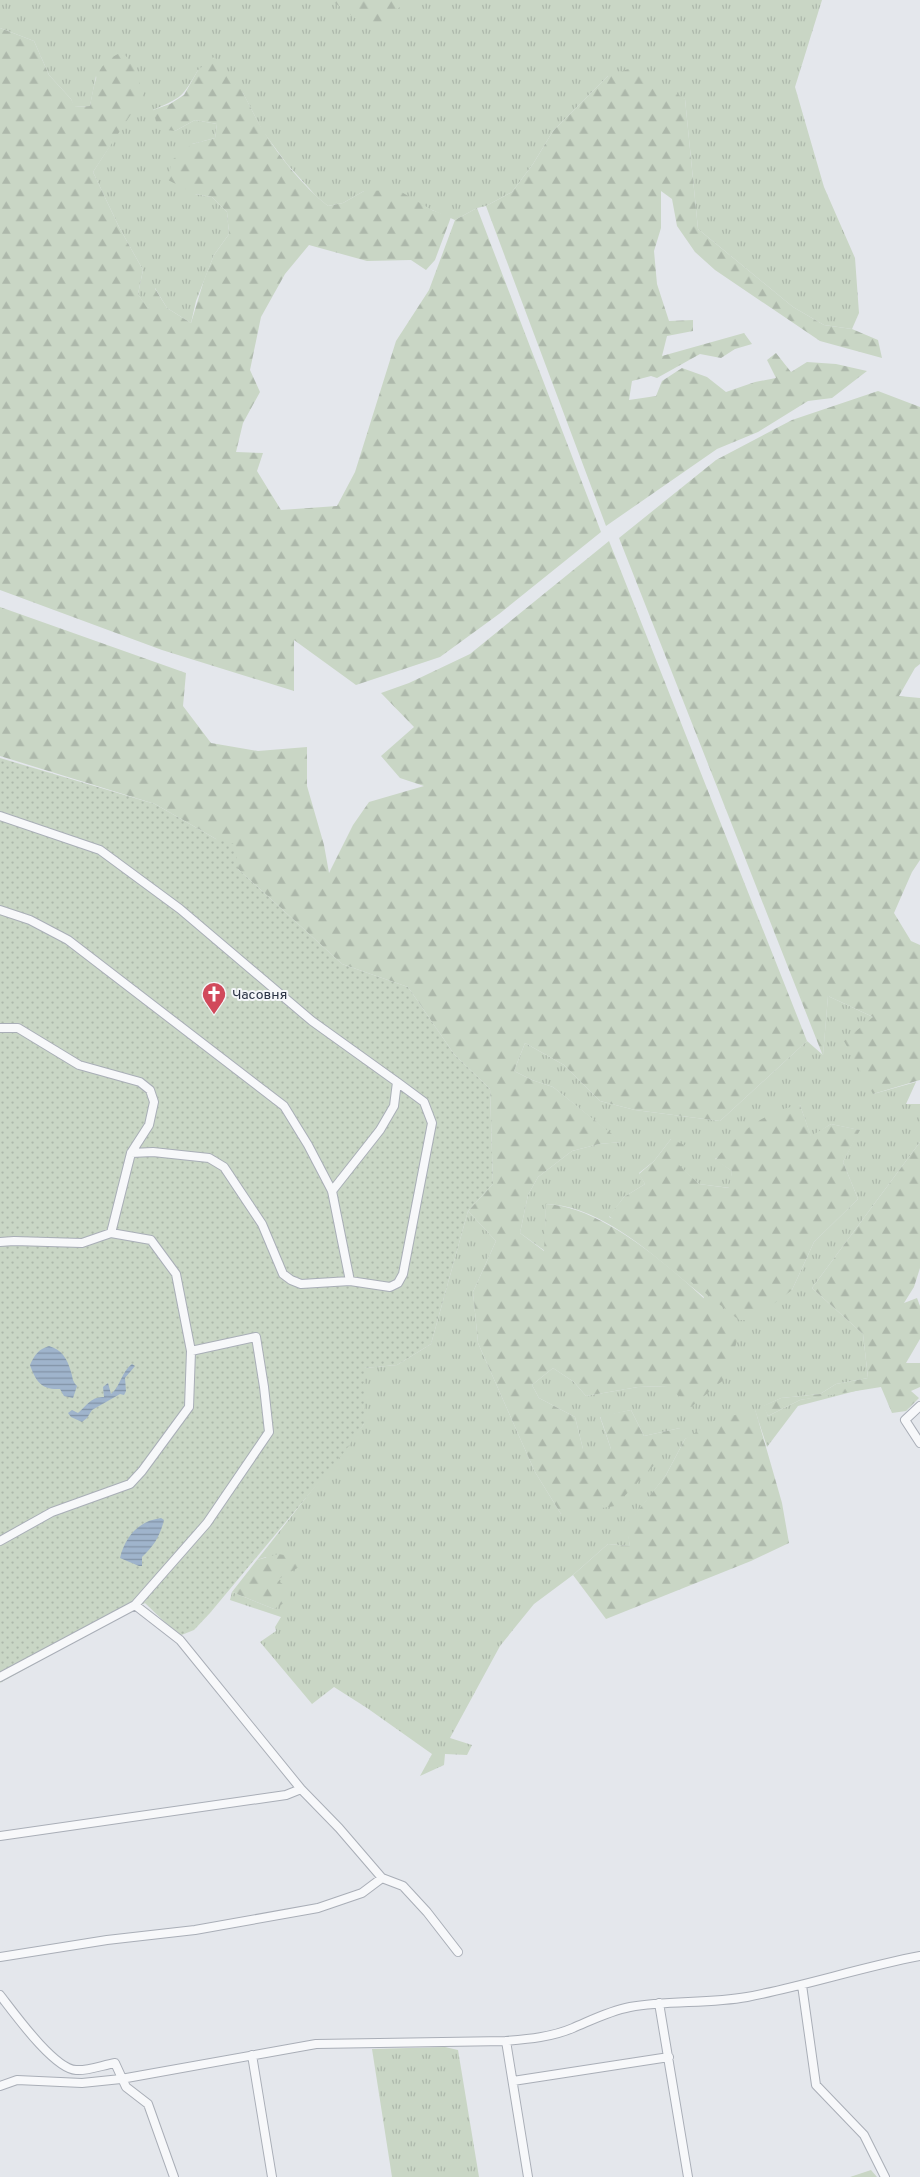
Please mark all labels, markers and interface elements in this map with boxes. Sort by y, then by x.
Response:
church icon: Часовня [201,981,227,1015]
place label: Часовня [232,987,287,1004]

